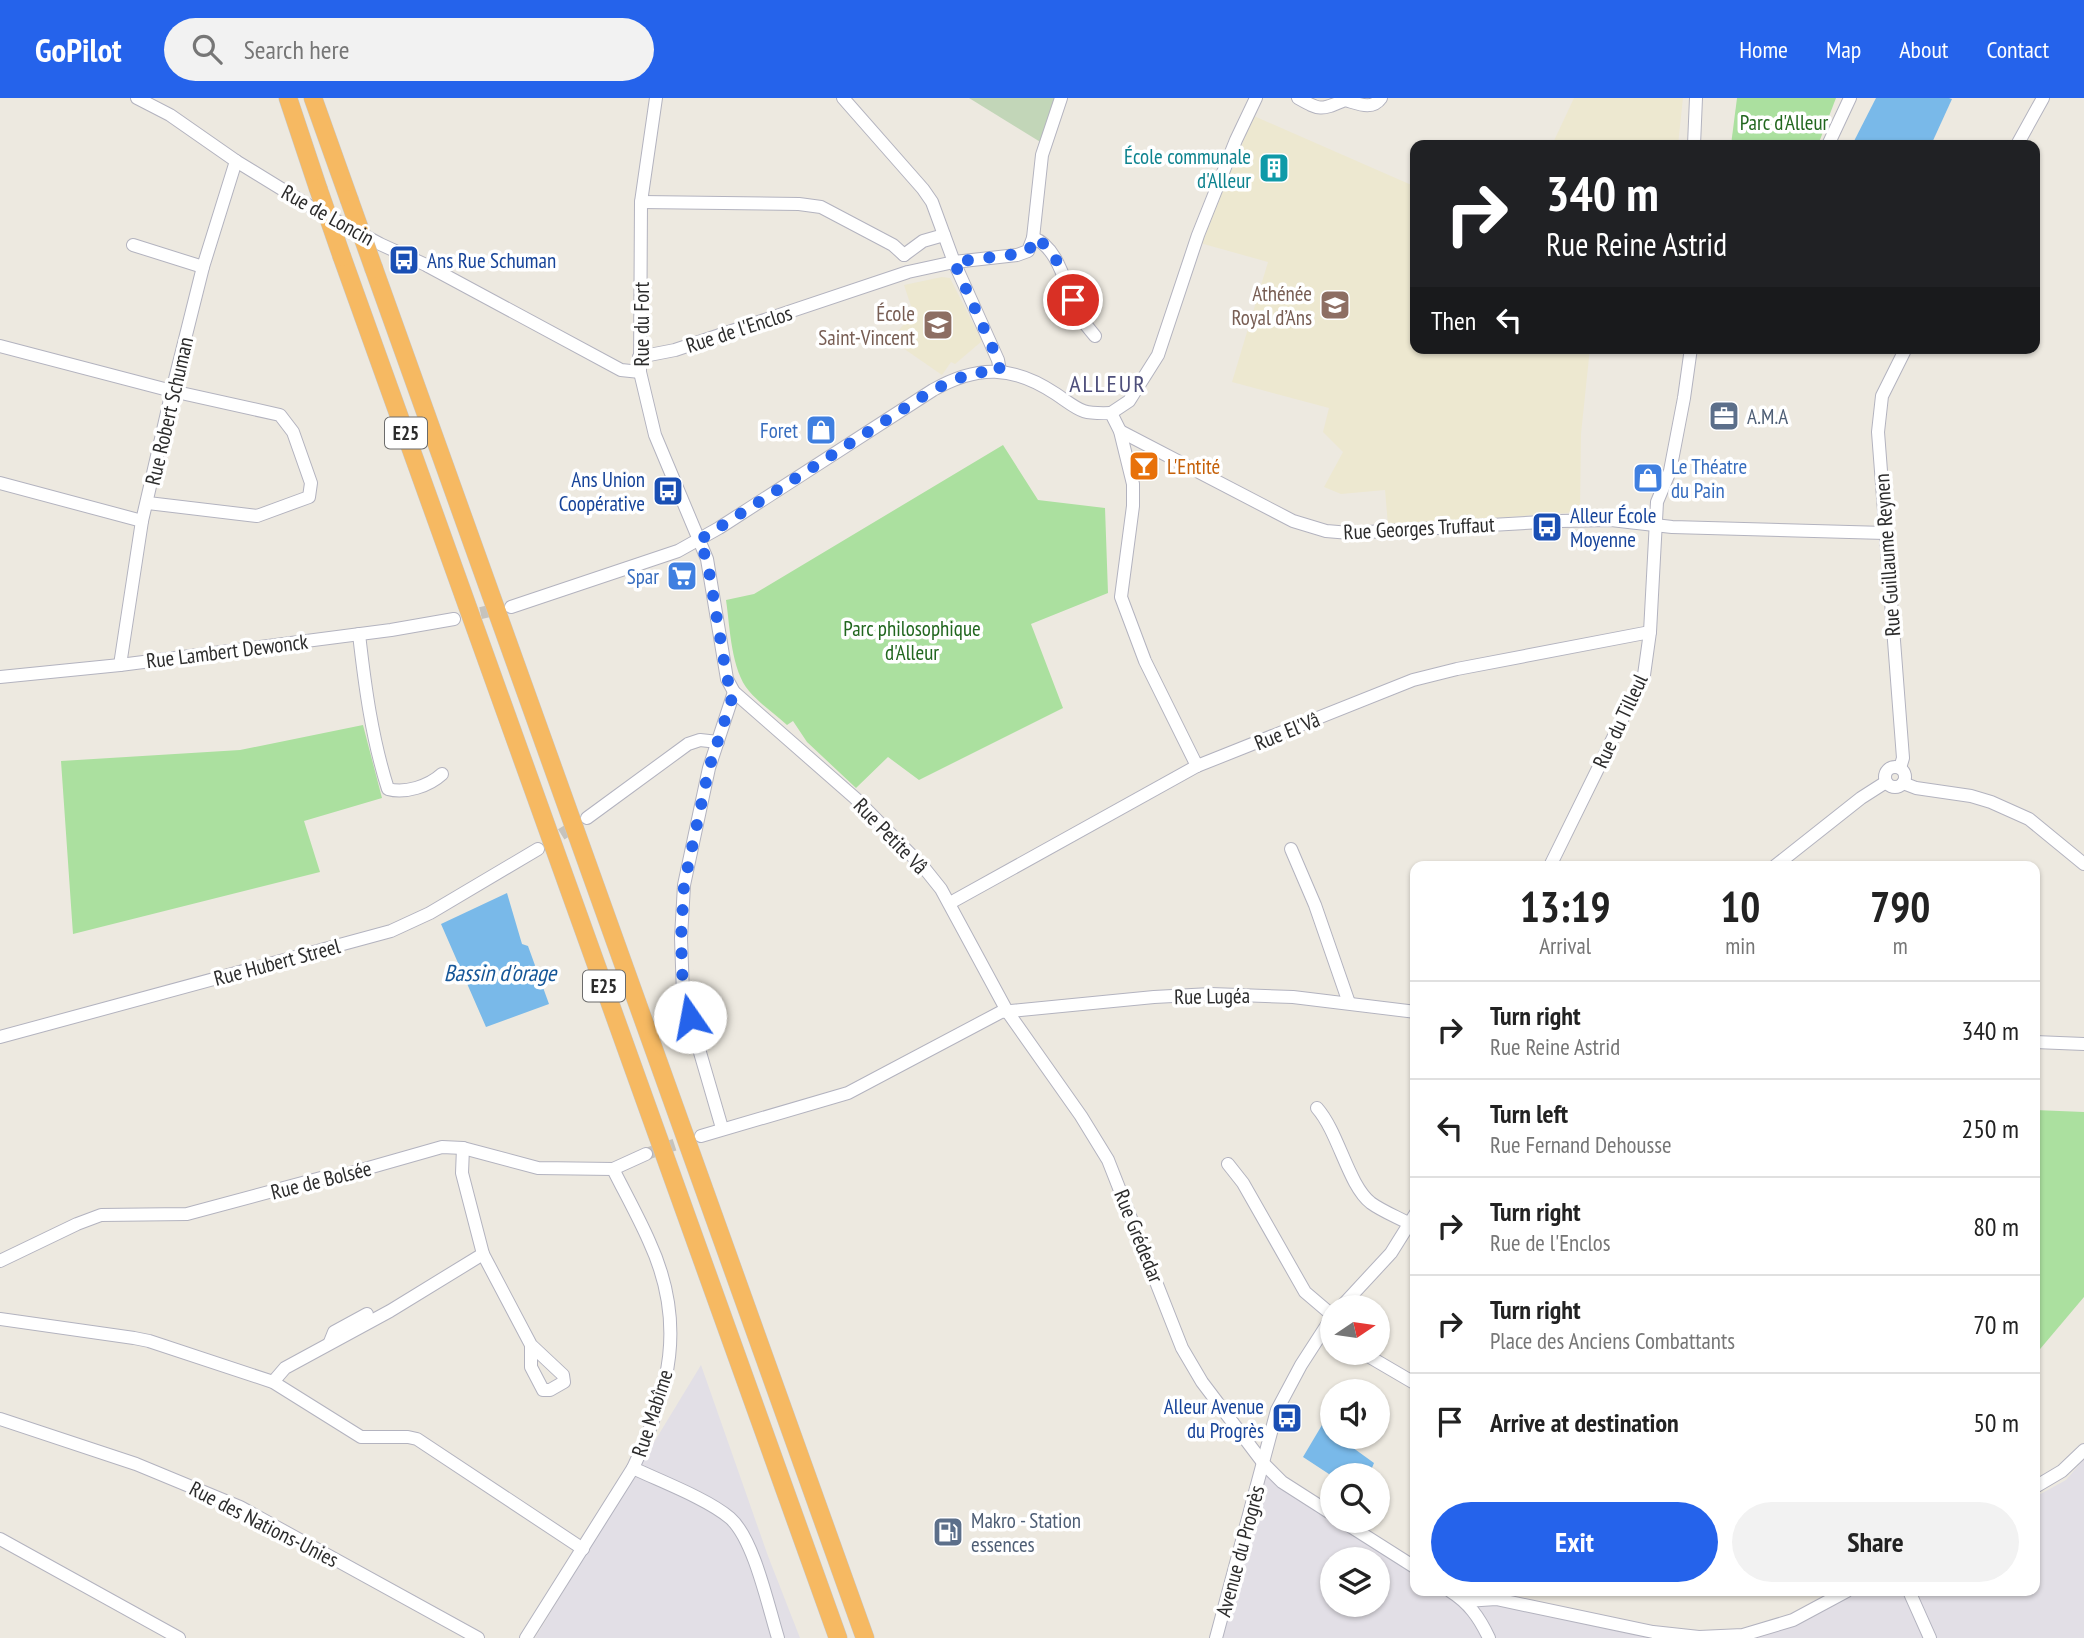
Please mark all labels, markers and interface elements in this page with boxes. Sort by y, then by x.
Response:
search box [164,18,654,81]
text: GoPilot [35,28,122,71]
icon: search [188,30,226,68]
text: Search here [244,33,349,66]
text: Home [1739,34,1788,65]
text: Map [1826,34,1861,65]
text: About [1899,34,1948,65]
text: Contact [1986,34,2049,65]
park label: Parc d'Alleur [1740,109,1829,136]
place label: École communale d'Alleur [1124,143,1251,194]
building icon: École communale d'Alleur [1257,151,1291,185]
text: 340 m [1546,161,1659,225]
icon: right [1431,168,1522,259]
street label: Rue de Loncin [277,178,379,252]
text: Rue Reine Astrid [1546,223,1727,265]
bus stop icon: Ans Rue Schuman [387,243,421,277]
place label: Ans Rue Schuman [427,247,556,274]
pin [1043,270,1103,330]
place label: Athénée Royal d’Ans [1232,280,1312,331]
street label: Rue du Fort [628,281,655,366]
icon: arrive [1054,281,1092,319]
school or university icon: Athénée Royal d’Ans [1318,288,1352,322]
street label: Rue de l'Enclos [683,299,795,359]
place label: École Saint-Vincent [818,300,915,351]
icon: left [1490,301,1528,339]
text: Then [1431,304,1476,337]
school or university icon: École Saint-Vincent [921,308,955,342]
street label: Rue Robert Schuman [139,334,199,488]
district label: ALLEUR [1069,368,1147,399]
office icon: A.M.A [1707,399,1741,433]
place label: A.M.A [1747,403,1788,430]
shop icon: Foret [804,413,838,447]
place label: Foret [760,417,798,444]
road number: E25 [385,418,427,448]
bar icon: L'Entité [1127,449,1161,483]
place label: L'Entité [1167,453,1220,480]
place label: Le Théatre du Pain [1671,453,1747,504]
shop icon: Le Théatre du Pain [1631,461,1665,495]
place label: Ans Union Coopérative [559,466,645,517]
street label: Rue Guillaume Reynen [1868,473,1906,637]
bus stop icon: Ans Union Coopérative [651,474,685,508]
place label: Alleur École Moyenne [1570,502,1656,553]
bus stop icon: Alleur École Moyenne [1530,510,1564,544]
street label: Rue Georges Truffaut [1343,511,1495,545]
supermarket icon: Spar [665,559,699,593]
place label: Spar [627,563,659,590]
park label: Parc philosophique d'Alleur [843,615,981,666]
street label: Rue Lambert Dewonck [145,628,309,674]
street label: Rue du Tilleul [1586,670,1654,772]
street label: Rue El'Vâ [1250,706,1324,756]
street label: Rue Petite Vâ [848,792,934,880]
text: 13:19 [1520,879,1611,934]
text: 10 [1720,879,1760,934]
text: 790 [1870,879,1930,934]
text: Arrival [1539,931,1591,960]
text: min [1725,931,1755,960]
text: m [1893,931,1908,960]
street label: Rue Hubert Streel [211,932,343,992]
water label: Bassin d'orage [444,958,558,987]
road number: E25 [583,971,625,1002]
position arrow [653,980,727,1054]
street label: Rue Lugéa [1174,982,1250,1010]
text: Turn right [1490,999,1581,1032]
icon: right [1431,1011,1469,1049]
text: 340 m [1961,1014,2019,1047]
text: Rue Reine Astrid [1490,1032,1620,1061]
text: Turn left [1490,1097,1568,1130]
icon: left [1431,1109,1469,1147]
text: 250 m [1961,1112,2019,1145]
text: Rue Fernand Dehousse [1490,1130,1672,1159]
street label: Rue de Bolsée [268,1154,374,1206]
street label: Rue Grédedar [1108,1185,1170,1287]
text: Turn right [1490,1195,1581,1228]
icon: right [1431,1207,1469,1245]
text: 80 m [1973,1210,2019,1243]
text: Rue de l'Enclos [1490,1228,1610,1257]
text: Turn right [1490,1293,1581,1326]
north arrow [1320,1295,1390,1365]
map controls [1320,1295,1390,1617]
icon: right [1431,1305,1469,1343]
text: 70 m [1973,1308,2019,1341]
text: Place des Anciens Combattants [1490,1326,1735,1355]
street label: Rue Mabîme [625,1366,679,1460]
button: sound [1320,1379,1390,1449]
place label: Alleur Avenue du Progrès [1164,1393,1264,1444]
bus stop icon: Alleur Avenue du Progrès [1270,1401,1304,1435]
icon: arrive [1431,1403,1469,1441]
text: Arrive at destination [1490,1406,1679,1439]
text: 50 m [1973,1406,2019,1439]
button: search [1320,1463,1390,1533]
street label: Rue des Nations-Unies [185,1475,343,1573]
street label: Avenue du Progrès [1210,1483,1270,1619]
button: Exit [1431,1502,1718,1582]
button: Share [1732,1502,2019,1582]
place label: Makro - Station essences [971,1507,1081,1558]
fuel station icon: Makro - Station essences [931,1515,965,1549]
button: layers [1320,1547,1390,1617]

